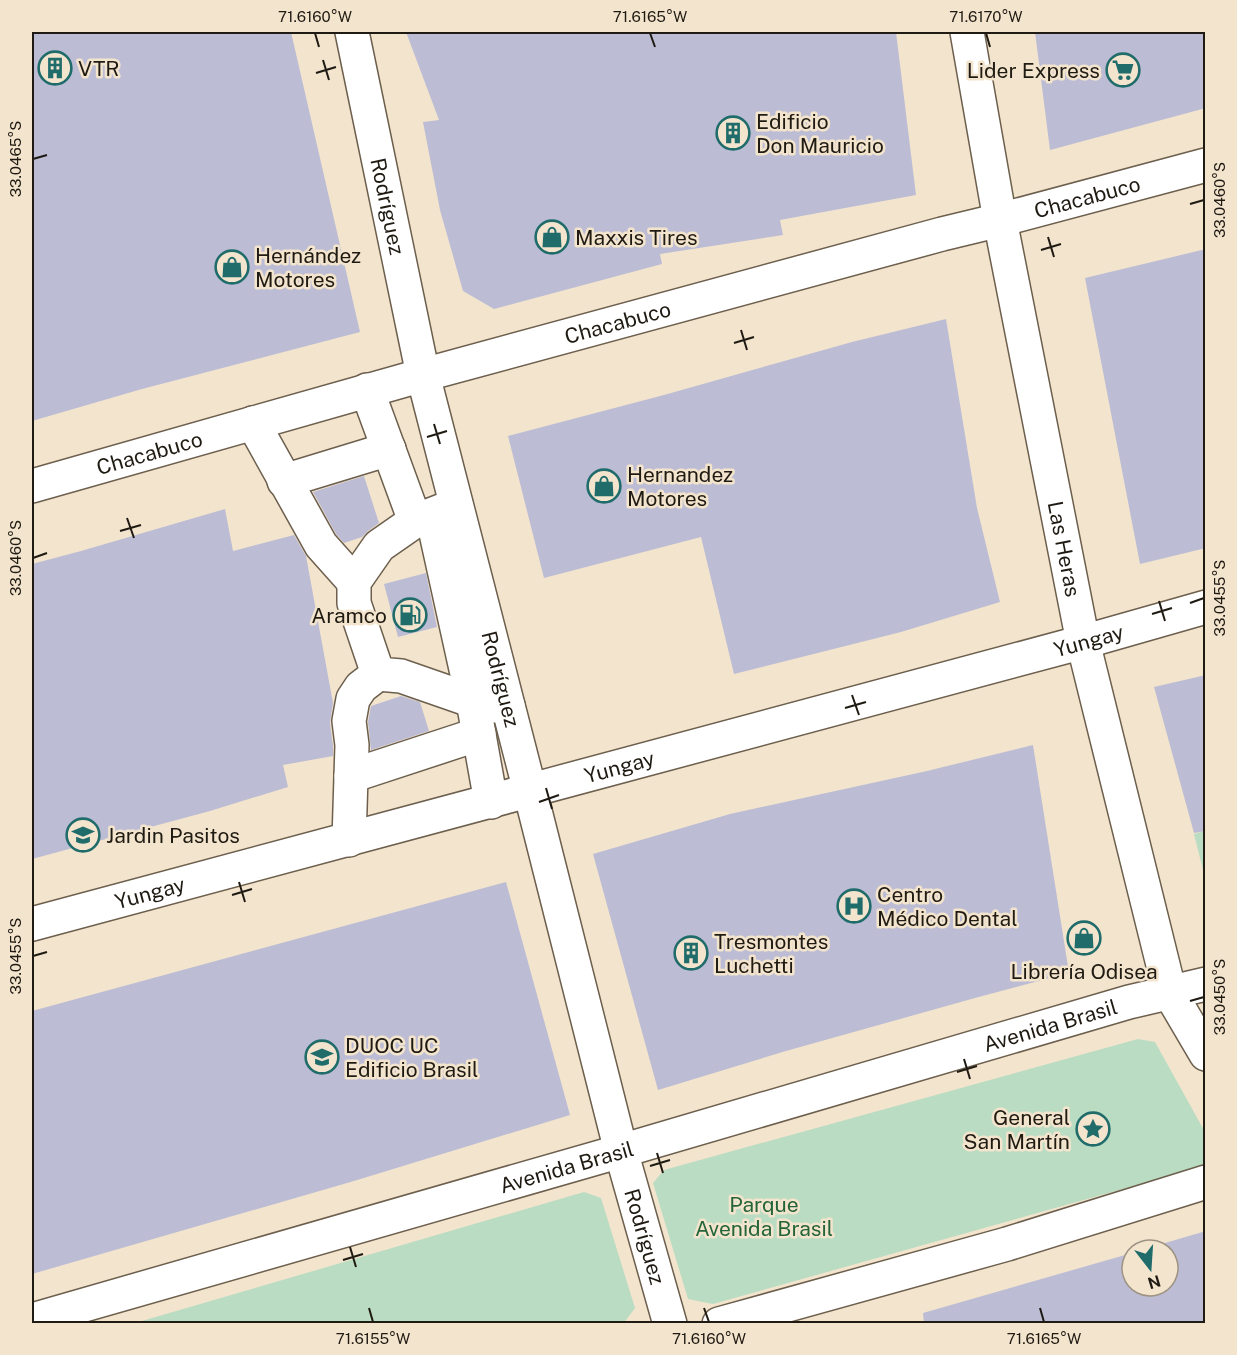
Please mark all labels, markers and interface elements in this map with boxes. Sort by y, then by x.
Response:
text: 71.6160°W [278,8,352,25]
text: 71.6165°W [613,8,687,25]
text: 71.6170°W [949,8,1023,25]
building icon: VTR [37,50,73,86]
supermarket icon: Lider Express [1105,52,1141,88]
place label: VTR [78,56,120,81]
place label: Lider Express [967,58,1100,83]
place label: Edificio Don Mauricio [756,109,884,158]
building icon: Edificio Don Mauricio [715,115,751,151]
text: 33.0465°S [7,121,24,197]
street label: Rodríguez [366,156,410,257]
text: 33.0460°S [1211,162,1228,238]
street label: Chacabuco [1031,171,1143,223]
shop icon: Maxxis Tires [534,219,570,255]
place label: Maxxis Tires [575,225,698,250]
place label: Hernández Motores [255,243,361,292]
shop icon: Hernández Motores [214,249,250,285]
street label: Chacabuco [562,296,673,349]
street label: Chacabuco [94,426,205,480]
place label: Hernandez Motores [627,462,733,511]
shop icon: Hernandez Motores [586,468,622,504]
street label: Las Heras [1043,499,1086,599]
text: 33.0460°S [7,520,24,596]
text: 33.0455°S [1211,560,1228,636]
fuel station icon: Aramco [392,597,428,633]
place label: Aramco [311,603,387,628]
street label: Yungay [1051,619,1126,662]
street label: Rodríguez [477,628,526,730]
street label: Yungay [581,745,657,788]
school or university icon: Jardin Pasitos [65,817,101,853]
place label: Jardin Pasitos [106,823,240,848]
street label: Yungay [112,871,188,914]
place label: Centro Médico Dental [877,882,1018,931]
hospital icon: Centro Médico Dental [836,888,872,924]
text: 33.0455°S [7,918,24,994]
shop icon: Librería Odisea [1066,920,1102,956]
place label: Tresmontes Luchetti [714,929,828,978]
building icon: Tresmontes Luchetti [673,935,709,971]
place label: Librería Odisea [1010,959,1158,984]
text: 33.0450°S [1211,959,1228,1035]
street label: Avenida Brasil [980,994,1120,1057]
place label: DUOC UC Edificio Brasil [345,1033,478,1082]
school or university icon: DUOC UC Edificio Brasil [304,1039,340,1075]
place label: General San Martín [964,1105,1070,1154]
place icon: General San Martín [1075,1111,1111,1147]
street label: Avenida Brasil [496,1136,636,1198]
street label: Rodríguez [620,1186,671,1287]
park label: Parque Avenida Brasil [695,1192,833,1241]
north arrow [1120,1238,1180,1298]
text: N [1145,1271,1163,1293]
text: 71.6155°W [336,1330,410,1347]
text: 71.6160°W [672,1330,746,1347]
text: 71.6165°W [1007,1330,1081,1347]

